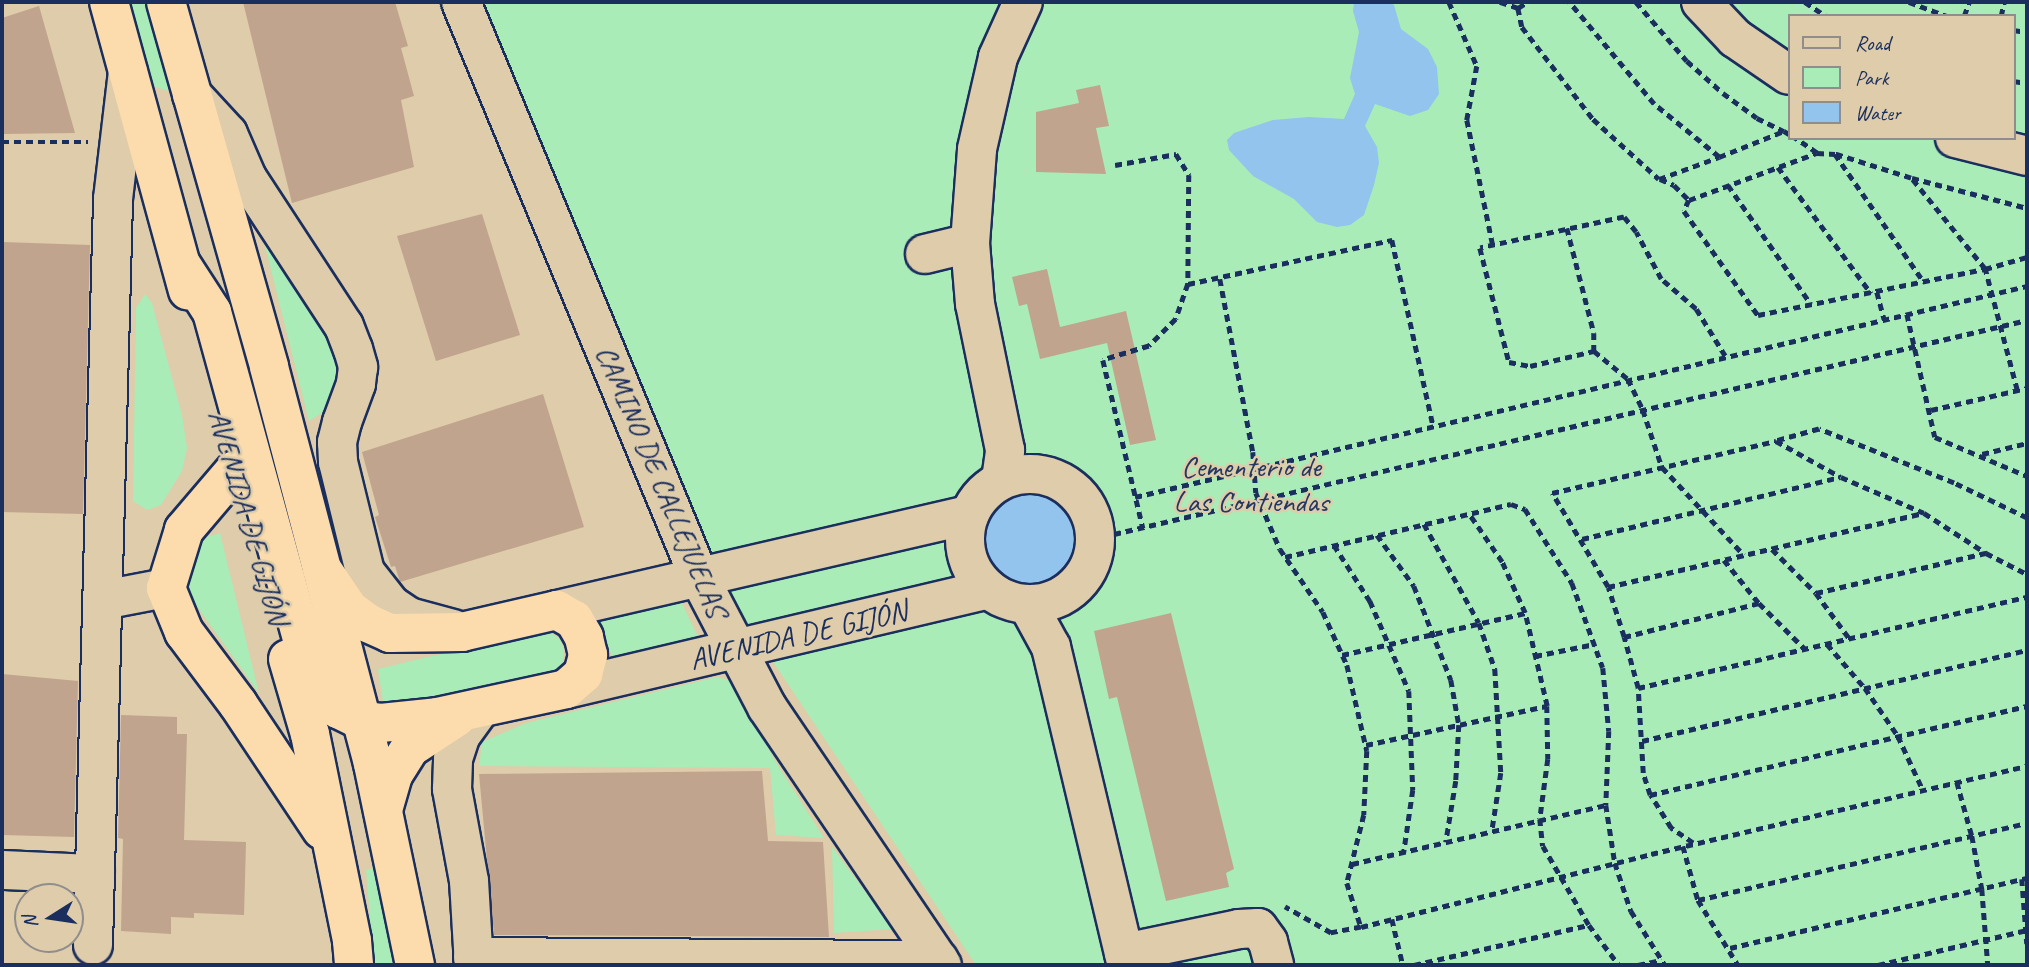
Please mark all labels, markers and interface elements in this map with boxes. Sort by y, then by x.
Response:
legend [1787,14,2015,140]
text: Road [1855,30,1890,56]
text: Park [1855,65,1888,91]
text: Water [1855,100,1901,126]
street label: CAMINO DE CALLEJUELAS [589,341,735,621]
street label: AVENIDA DE GIJÓN [201,406,297,628]
park label: Cementerio de Las Contiendas [1173,448,1329,518]
street label: AVENIDA DE GIJÓN [686,593,910,677]
north arrow [14,883,84,953]
text: N [17,914,43,930]

